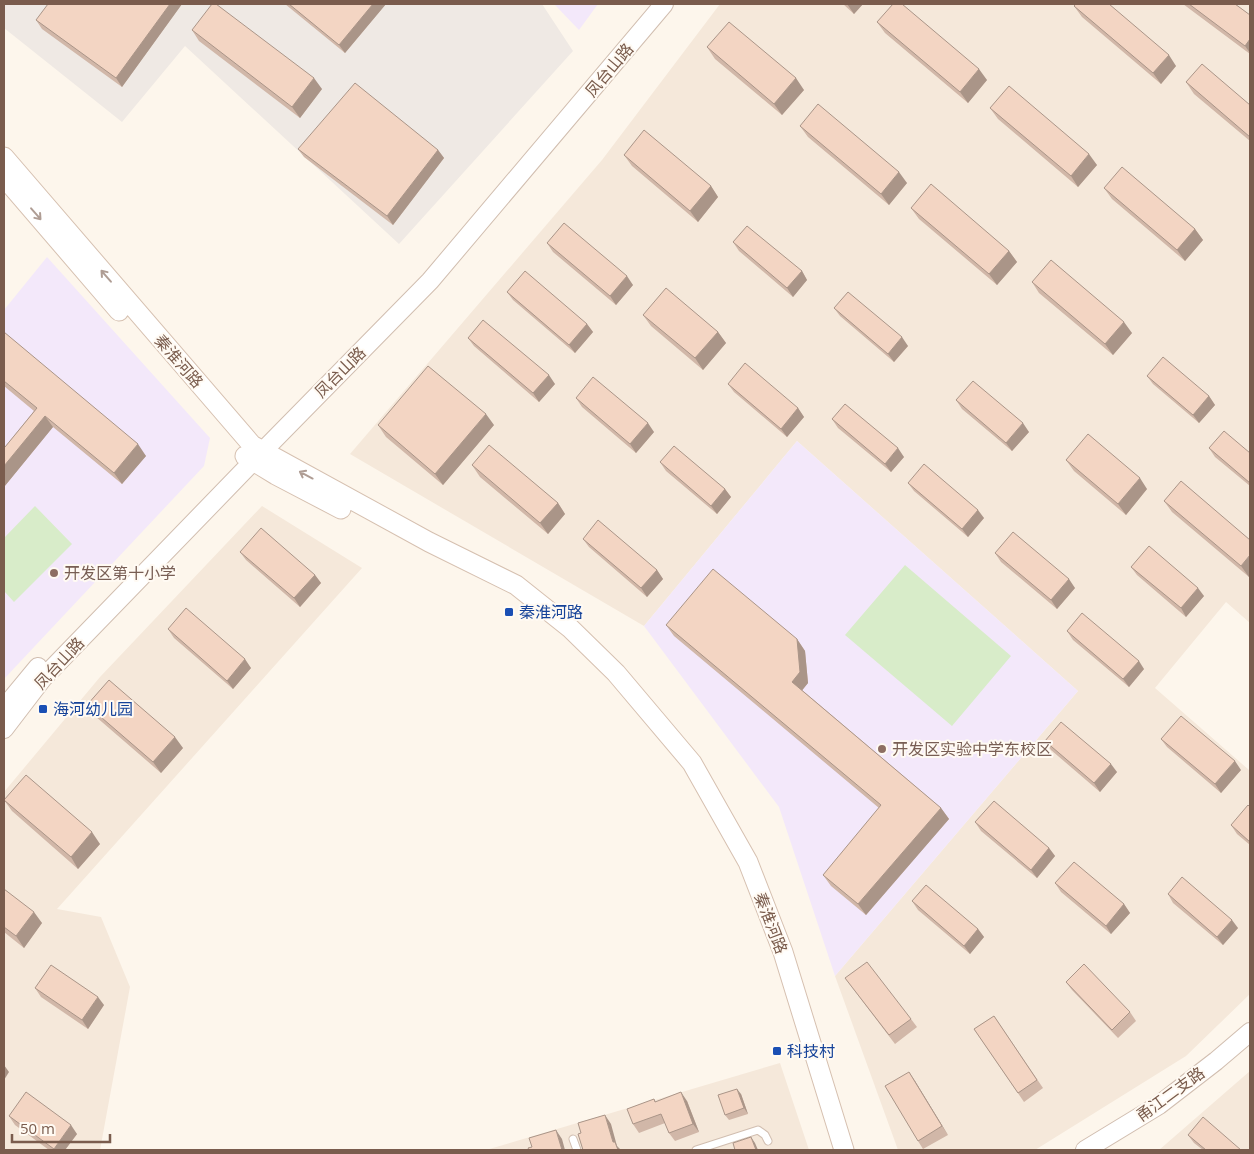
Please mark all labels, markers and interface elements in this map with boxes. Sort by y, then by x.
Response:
street label: 凤台山路 [580,38,638,102]
one-way arrow [30,208,41,221]
one-way arrow [100,269,112,282]
street label: 秦淮河路 [150,330,208,392]
street label: 凤台山路 [310,342,370,402]
one-way arrow [298,470,313,480]
place label: 开发区第十小学 [64,562,176,584]
marker: 开发区第十小学 [48,567,60,579]
place label: 秦淮河路 [519,601,583,623]
marker: 秦淮河路 [503,606,515,618]
street label: 凤台山路 [29,632,89,694]
place label: 海河幼儿园 [53,698,133,720]
marker: 海河幼儿园 [37,703,49,715]
place label: 开发区实验中学东校区 [892,738,1052,760]
marker: 开发区实验中学东校区 [876,743,888,755]
street label: 秦淮河路 [749,889,793,957]
place label: 科技村 [787,1040,835,1062]
marker: 科技村 [771,1045,783,1057]
street label: 甬江二支路 [1131,1062,1209,1126]
scale bar [12,1112,110,1144]
text: 50 m [20,1118,55,1138]

